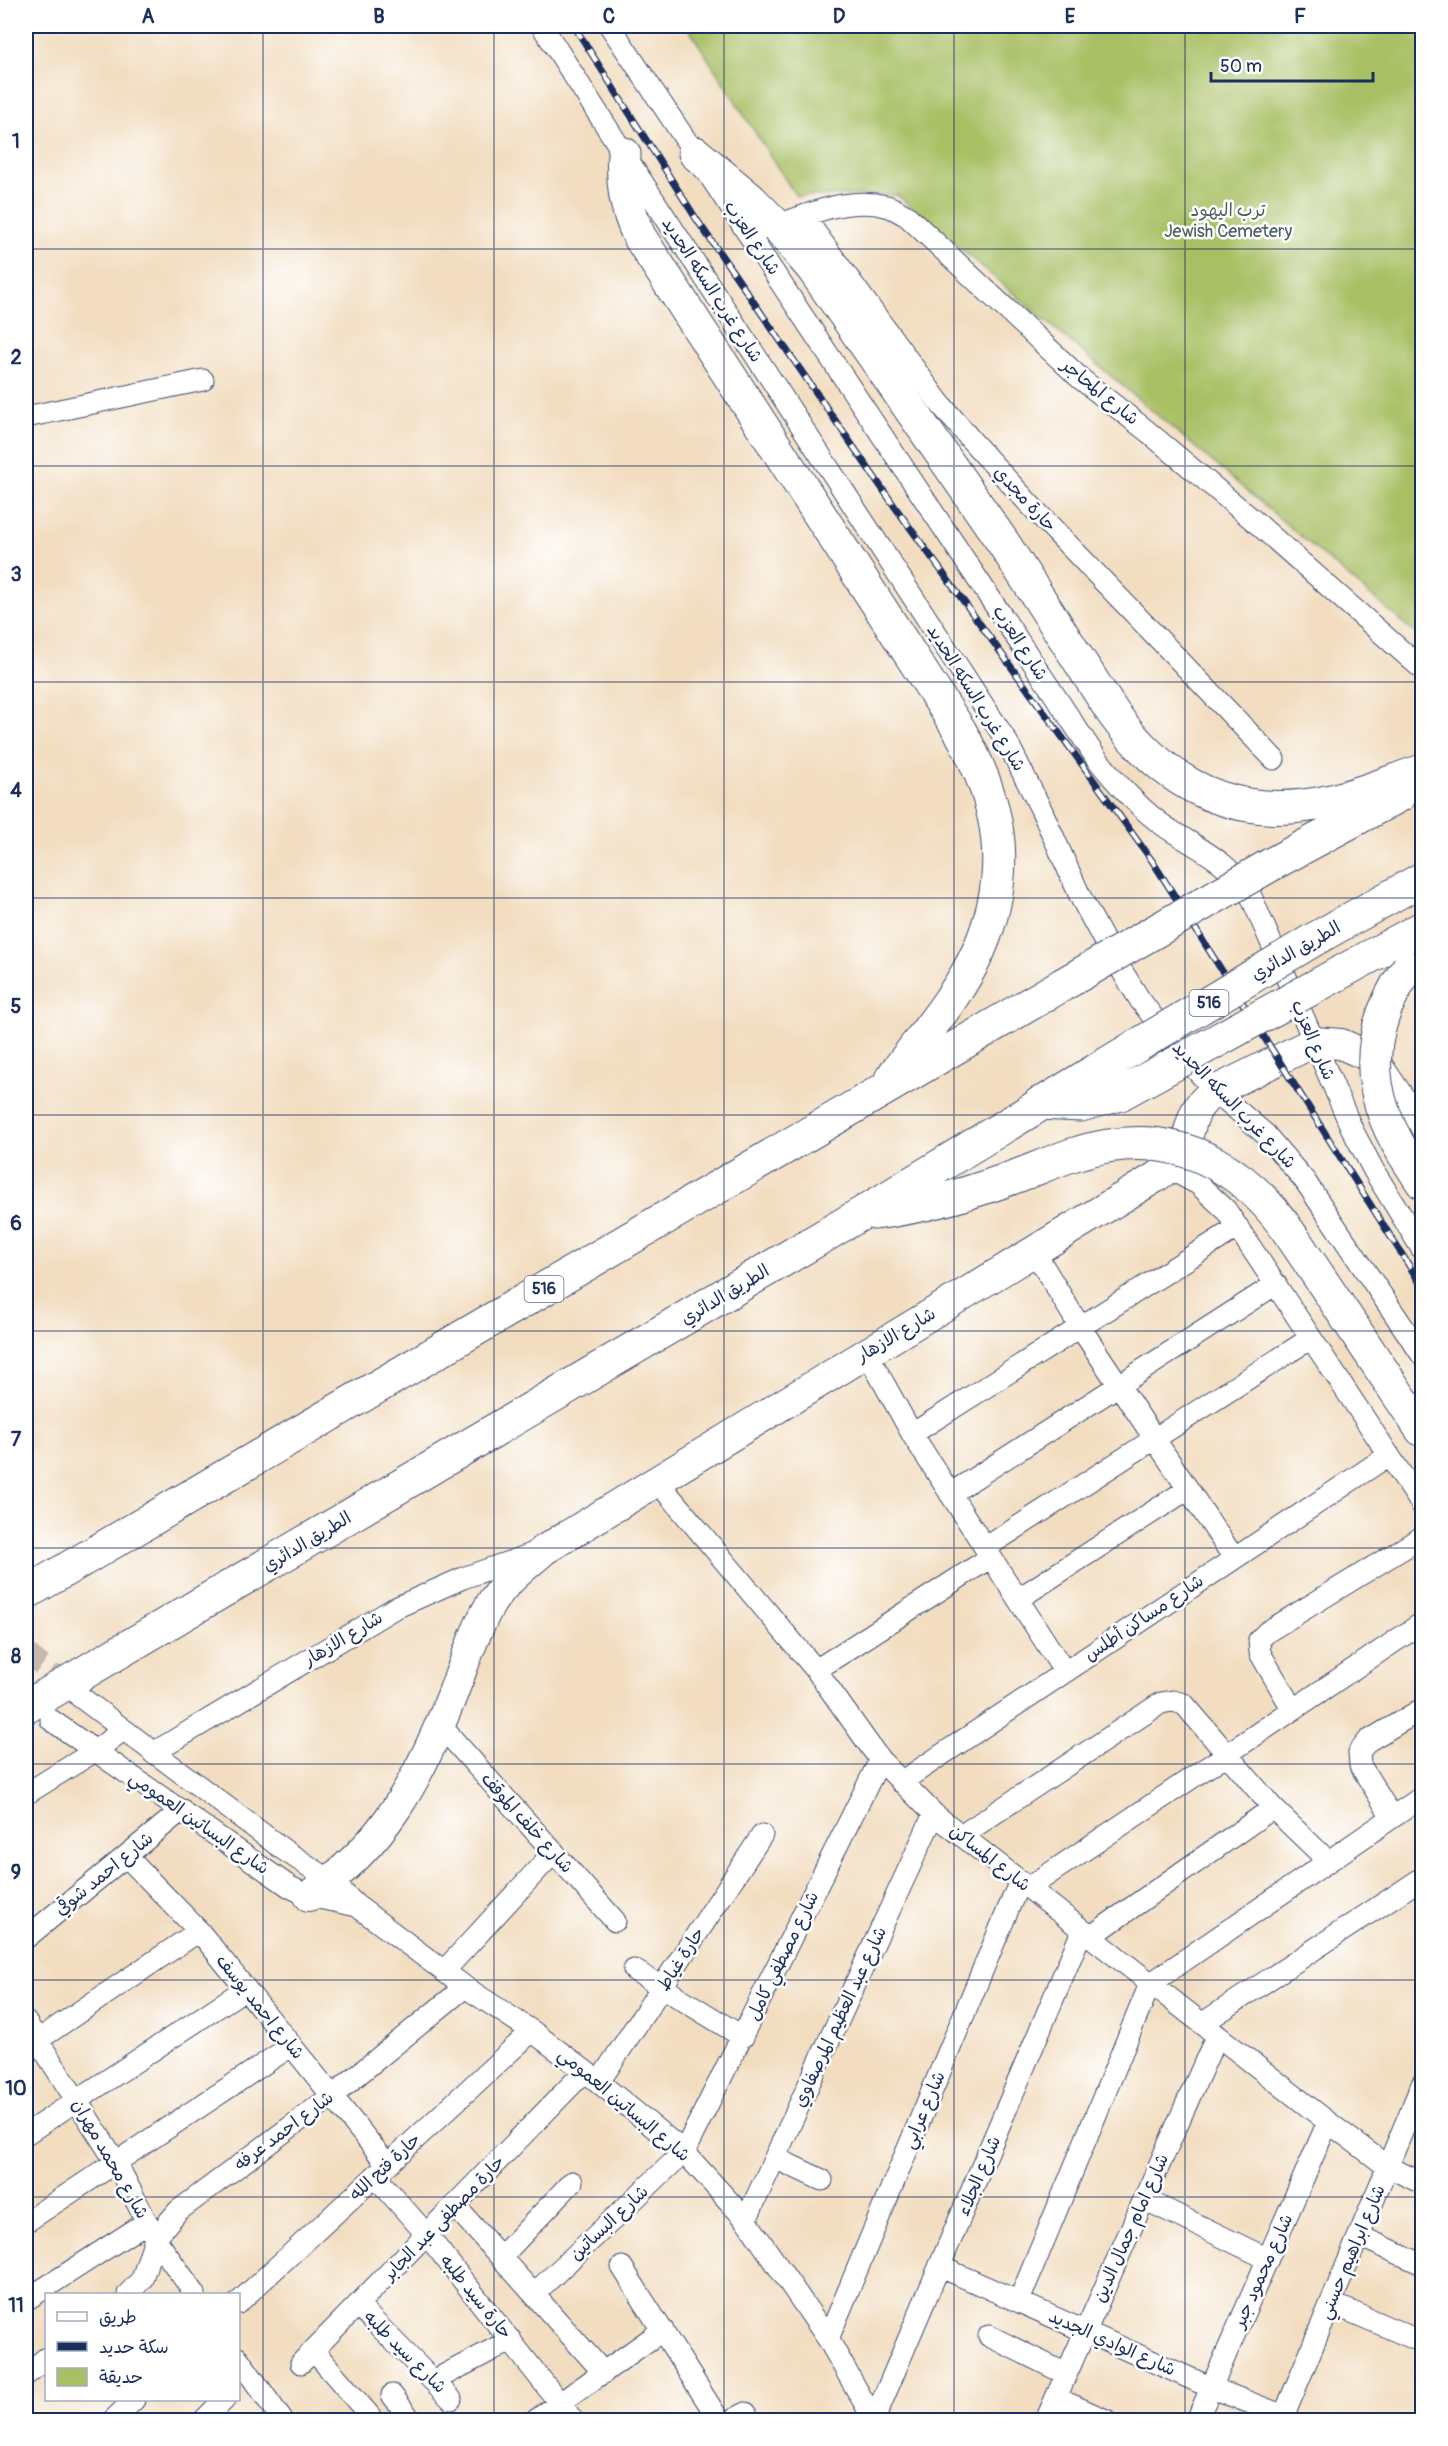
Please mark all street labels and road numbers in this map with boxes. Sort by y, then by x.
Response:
street label: شارع العزب [719,196,785,280]
street label: شارع غرب السكه الحديد [656,213,768,367]
street label: شارع المحاجر [1055,352,1144,430]
street label: حارة مجدي [988,461,1061,538]
street label: شارع العزب [987,601,1053,685]
street label: شارع غرب السكه الحديد [922,620,1030,776]
street label: الطريق الدائري [1247,916,1345,987]
road number: 516 [1190,990,1228,1016]
street label: شارع العزب [1286,996,1340,1084]
street label: شارع غرب السكه الحديد [1167,1036,1301,1174]
street label: الطريق الدائري [676,1259,774,1331]
road number: 516 [524,1276,564,1302]
street label: شارع الازهار [851,1302,940,1368]
street label: الطريق الدائري [258,1506,356,1578]
street label: شارع مساكن أطلس [1080,1569,1208,1667]
street label: شارع الازهار [298,1606,387,1672]
street label: شارع البساتين العمومي [122,1766,273,1883]
street label: شارع خلف الموقف [476,1768,578,1878]
street label: شارع المساكن [945,1819,1035,1897]
street label: شارع احمد شوقي [49,1826,159,1922]
street label: شارع مصطفي كامل [742,1888,828,2026]
street label: حارة غياط [652,1923,710,1995]
street label: شارع عبد العظيم المرصفاوي [788,1923,894,2112]
street label: شارع احمد يوسف [211,1950,309,2064]
street label: شارع البساتين العمومي [551,2043,695,2170]
street label: شارع عرابي [897,2068,954,2154]
street label: شارع احمد عرفه [230,2086,338,2176]
street label: شارع محمد مهران [66,2095,154,2223]
street label: حارة فتح الله [344,2128,426,2206]
street label: شارع الجلاء [952,2132,1006,2220]
street label: حارة مصطفى عبد الجابر [377,2150,510,2287]
street label: شارع امام جمال الدين [1088,2150,1176,2307]
street label: شارع البساتين [565,2180,653,2266]
street label: شارع ابراهيم حسني [1313,2181,1394,2324]
street label: شارع محمود جبر [1227,2210,1298,2333]
street label: حارة سيد طلبه [435,2250,517,2344]
street label: شارع الوادي الجديد [1044,2305,1179,2382]
street label: شارع سيد طلبه [359,2306,451,2398]

